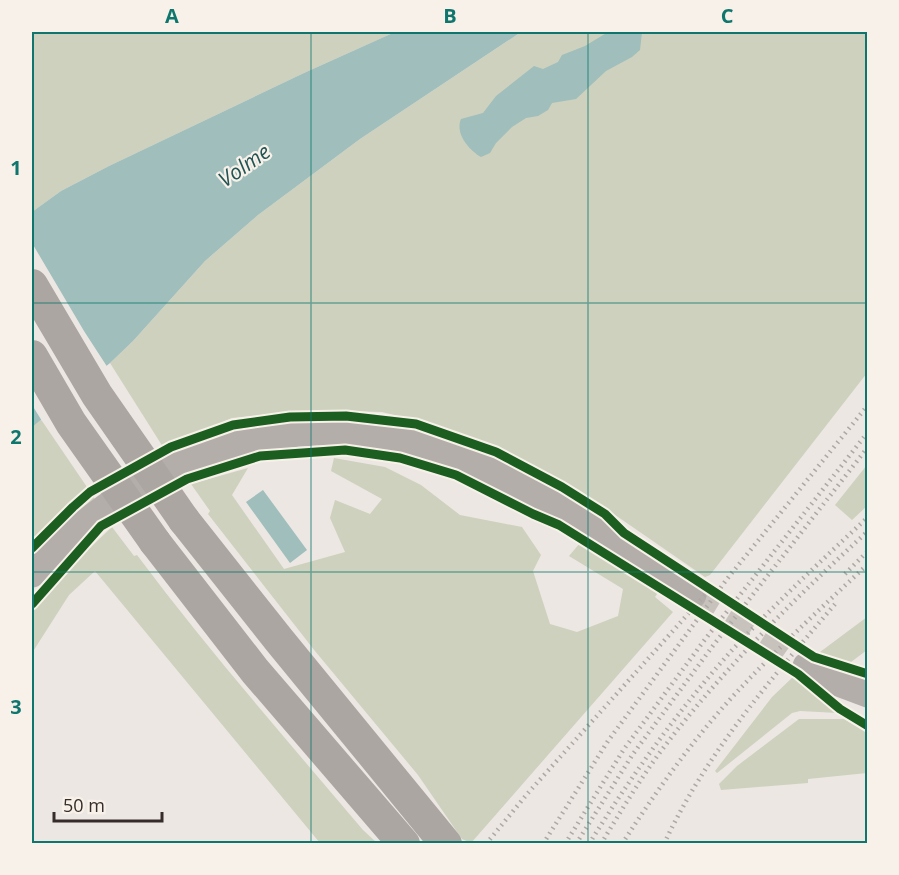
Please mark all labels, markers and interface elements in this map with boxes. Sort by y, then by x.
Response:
text: A [165,2,179,29]
text: B [443,2,457,29]
text: C [721,2,734,29]
water label: Volme [212,137,276,193]
text: 1 [10,154,22,181]
text: 2 [10,423,22,450]
text: 3 [10,693,22,720]
scale bar [54,785,162,823]
text: 50 m [63,793,105,817]

